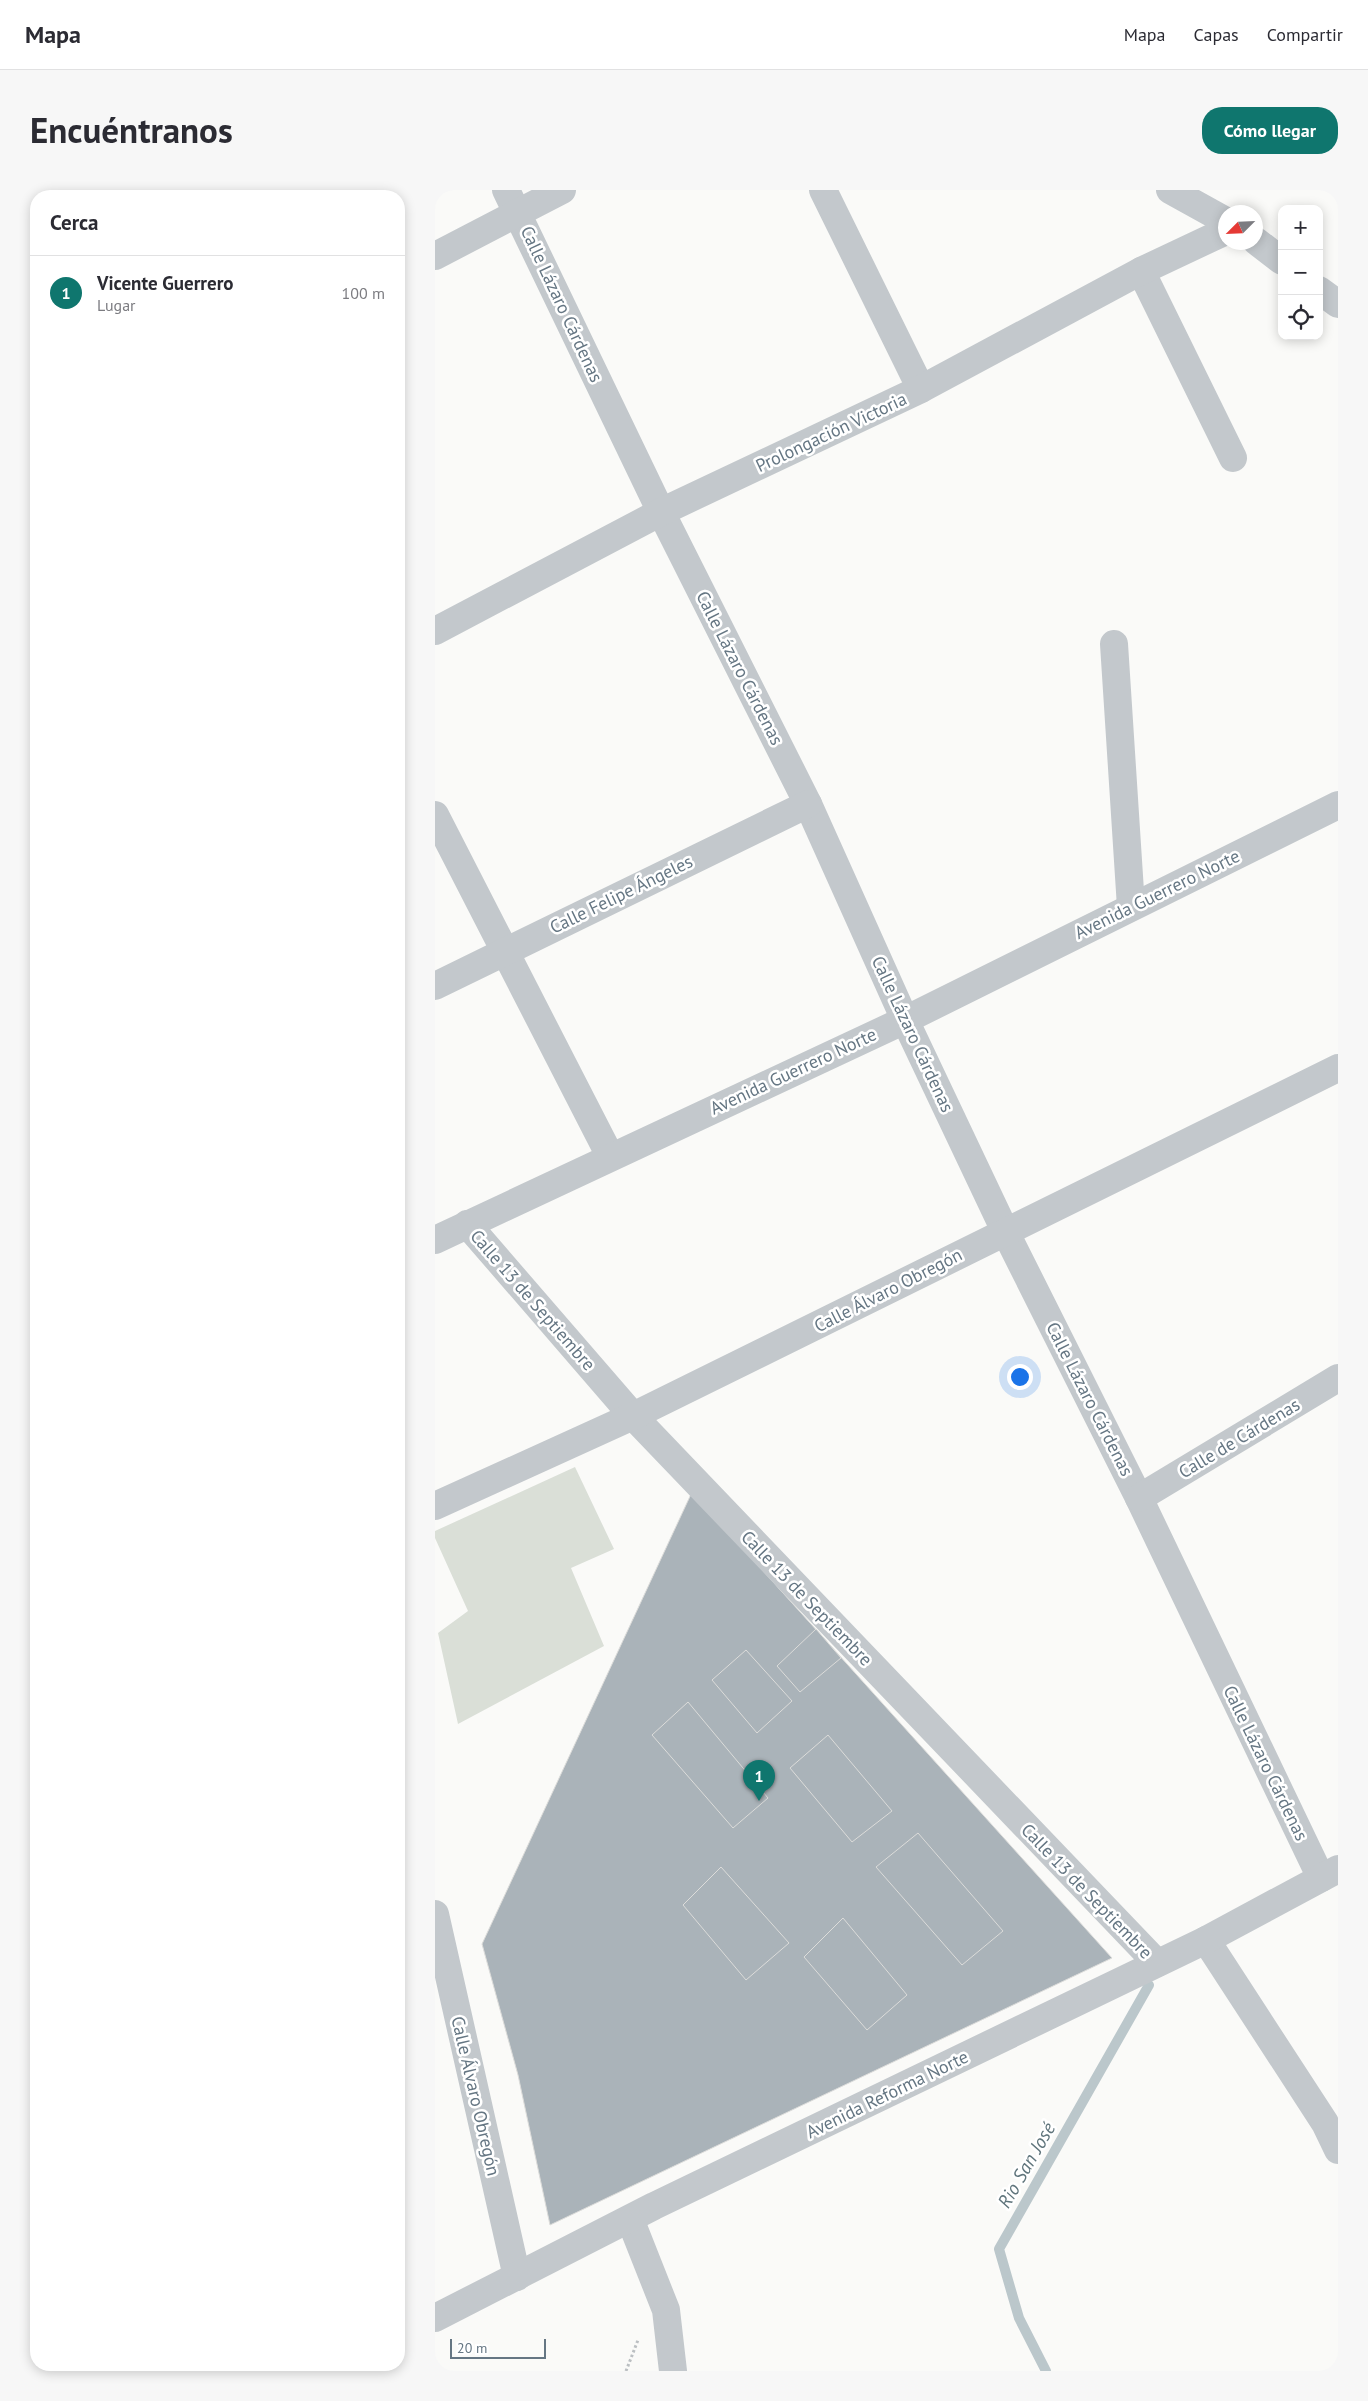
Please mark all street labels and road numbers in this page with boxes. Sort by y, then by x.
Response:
street label: Calle Lázaro Cárdenas [516,222,608,386]
street label: Prolongación Victoria [752,387,910,477]
street label: Calle Lázaro Cárdenas [691,587,789,749]
street label: Avenida Guerrero Norte [1071,844,1243,944]
street label: Calle Felipe Ángeles [546,849,696,939]
street label: Calle Lázaro Cárdenas [867,952,959,1116]
street label: Avenida Guerrero Norte [706,1022,880,1120]
street label: Calle 13 de Septiembre [465,1225,601,1375]
street label: Calle Álvaro Obregón [810,1243,966,1337]
street label: Calle Lázaro Cárdenas [1041,1318,1139,1480]
street label: Calle de Cárdenas [1174,1393,1304,1483]
street label: Calle 13 de Septiembre [736,1525,878,1671]
street label: Calle Lázaro Cárdenas [1218,1682,1314,1844]
street label: Calle 13 de Septiembre [1016,1818,1158,1964]
street label: Calle Álvaro Obregón [446,2014,506,2178]
street label: Avenida Reforma Norte [802,2045,972,2143]

